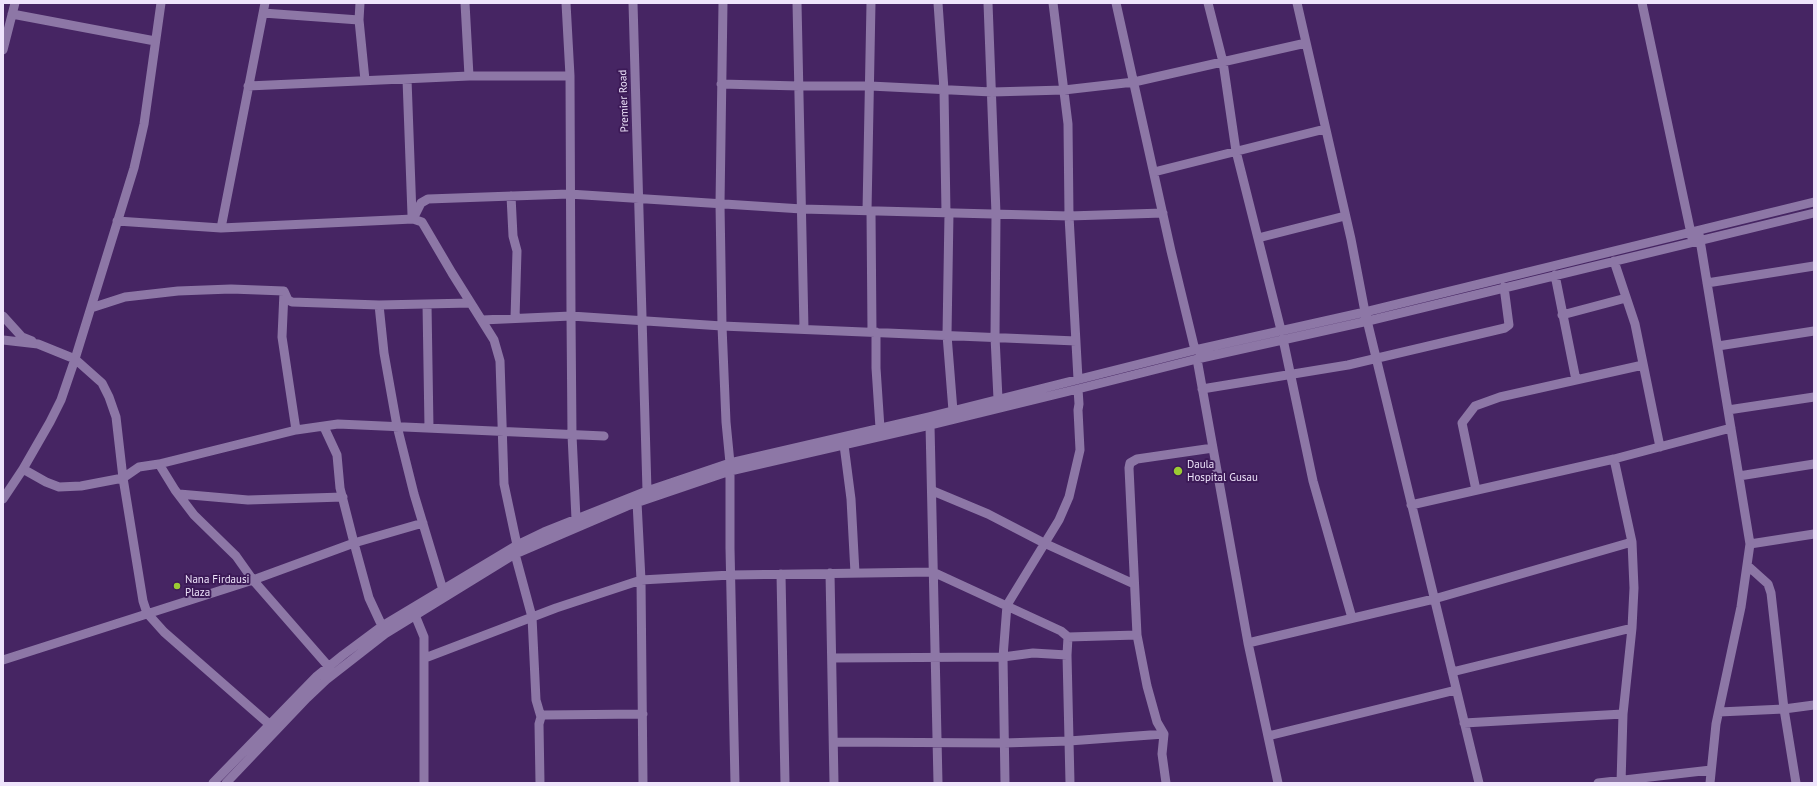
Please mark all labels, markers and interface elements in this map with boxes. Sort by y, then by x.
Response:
street label: Premier Road [616,70,632,132]
place label: Daula Hospital Gusau [1187,458,1258,484]
marker: Daula Hospital Gusau [1172,465,1184,477]
place label: Nana Firdausi Plaza [185,573,250,599]
marker: Nana Firdausi Plaza [172,581,182,591]

